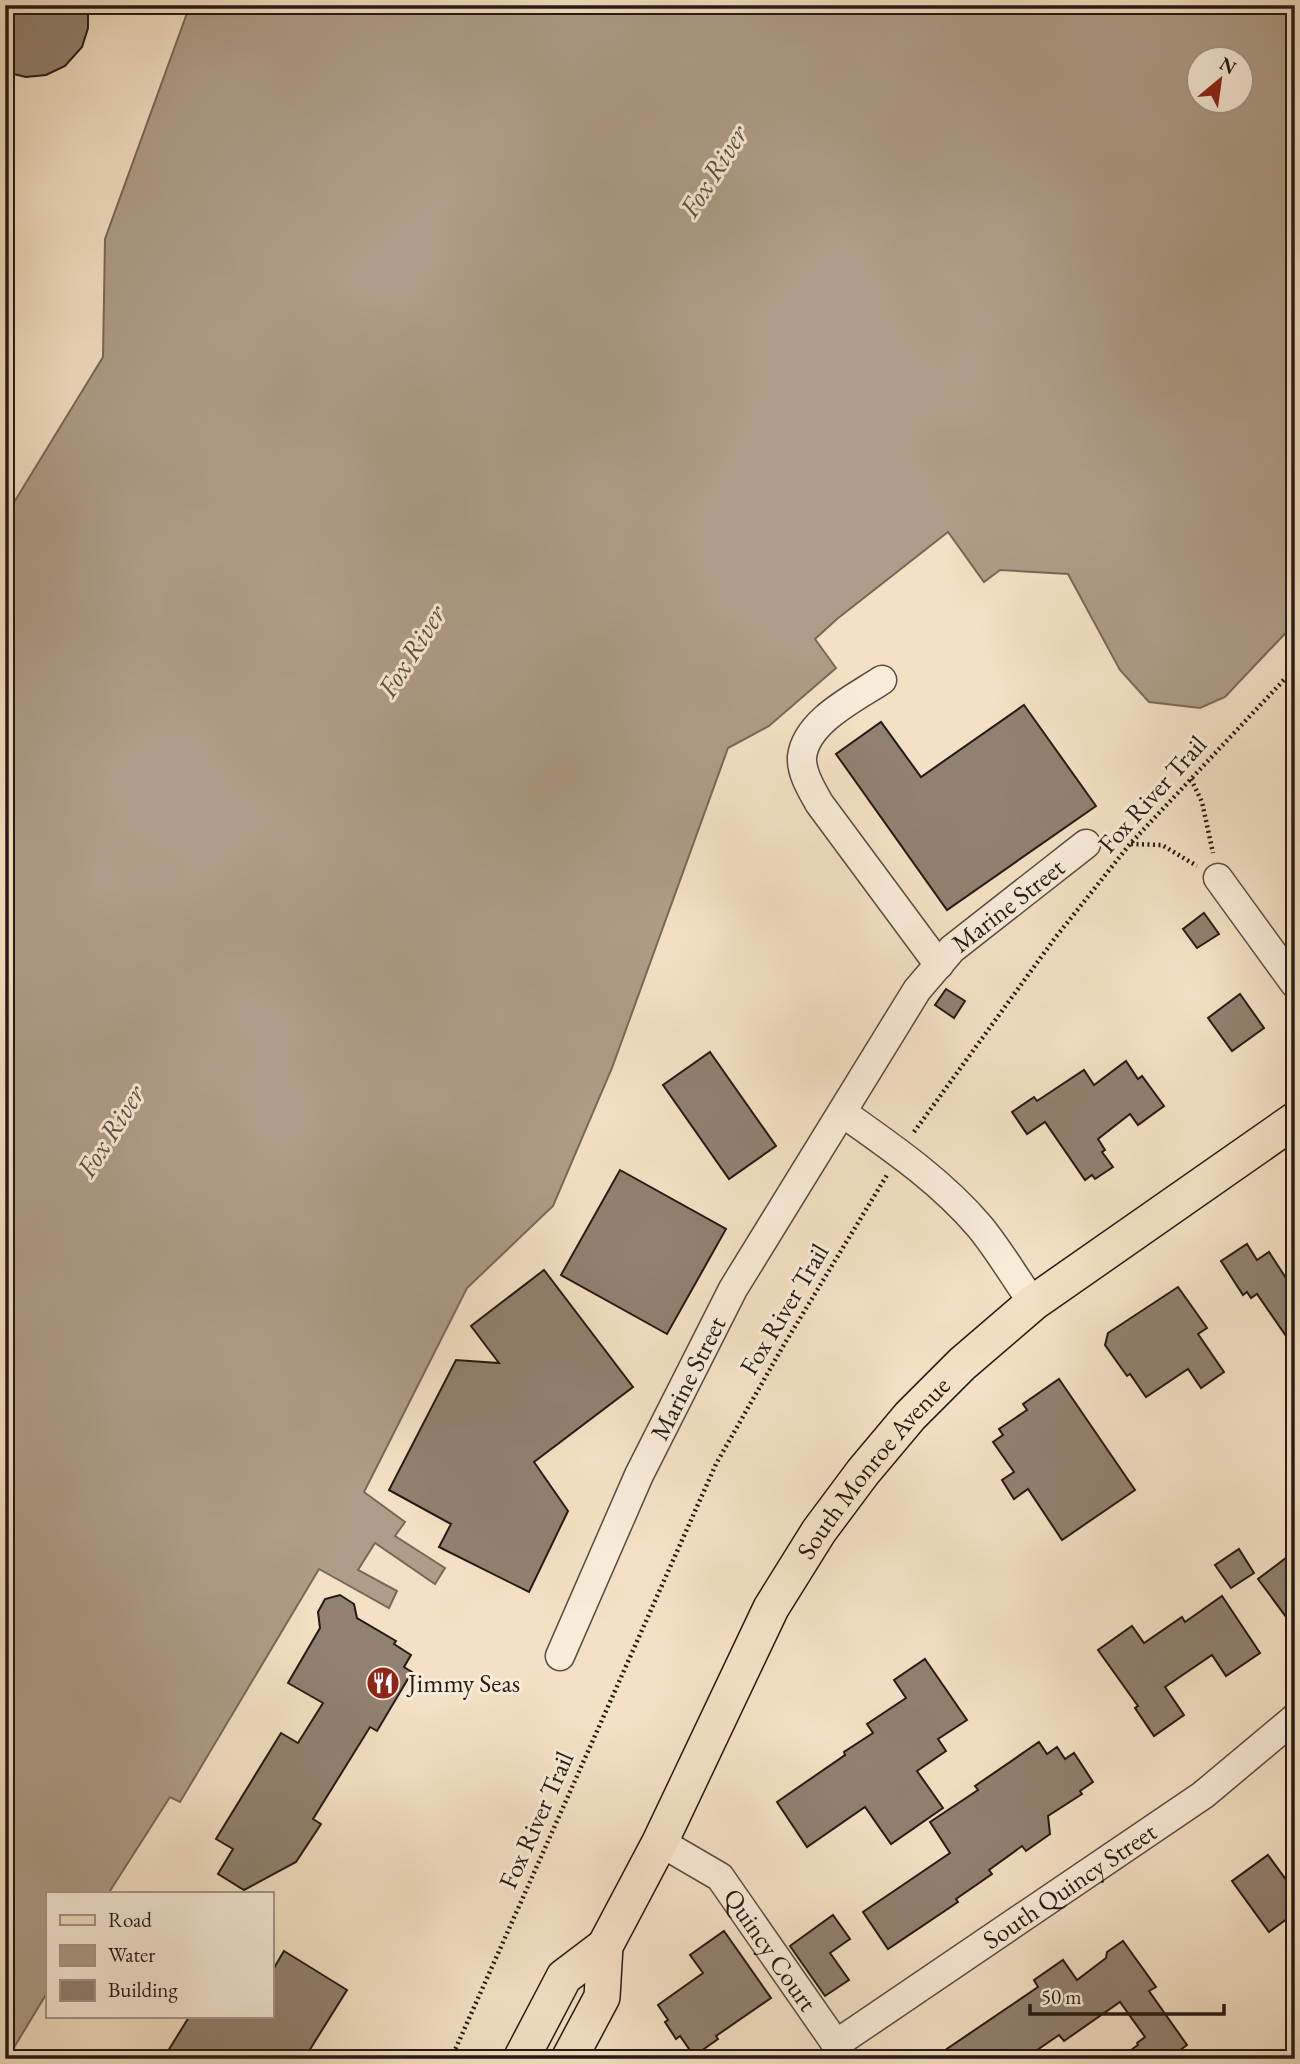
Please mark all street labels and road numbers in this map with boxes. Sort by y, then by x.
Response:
street label: Fox River Trail [1090,728,1214,860]
street label: Marine Street [945,850,1071,960]
street label: Fox River Trail [732,1237,836,1381]
street label: Marine Street [642,1310,733,1446]
street label: South Monroe Avenue [789,1369,957,1565]
street label: Fox River Trail [491,1746,581,1894]
street label: South Quincy Street [976,1815,1163,1957]
street label: Quincy Court [716,1882,825,2018]

